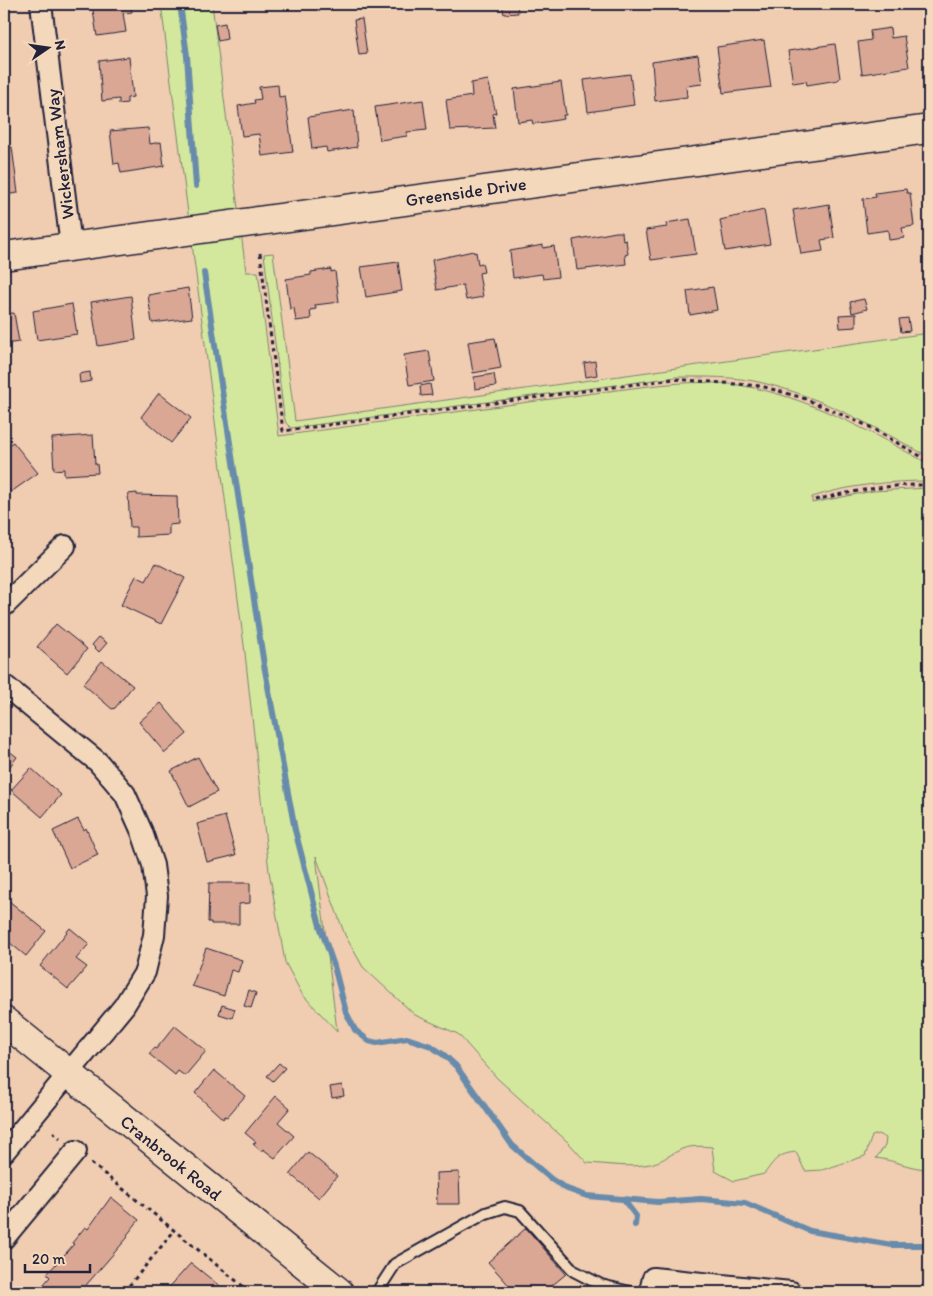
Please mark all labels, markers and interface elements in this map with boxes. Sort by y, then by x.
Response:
north arrow [22,22,72,72]
text: N [51,39,70,52]
street label: Wickersham Way [41,87,79,221]
street label: Greenside Drive [404,173,528,211]
street label: Cranbrook Road [116,1110,226,1206]
scale bar [25,1241,90,1273]
text: 20 m [32,1250,66,1268]

